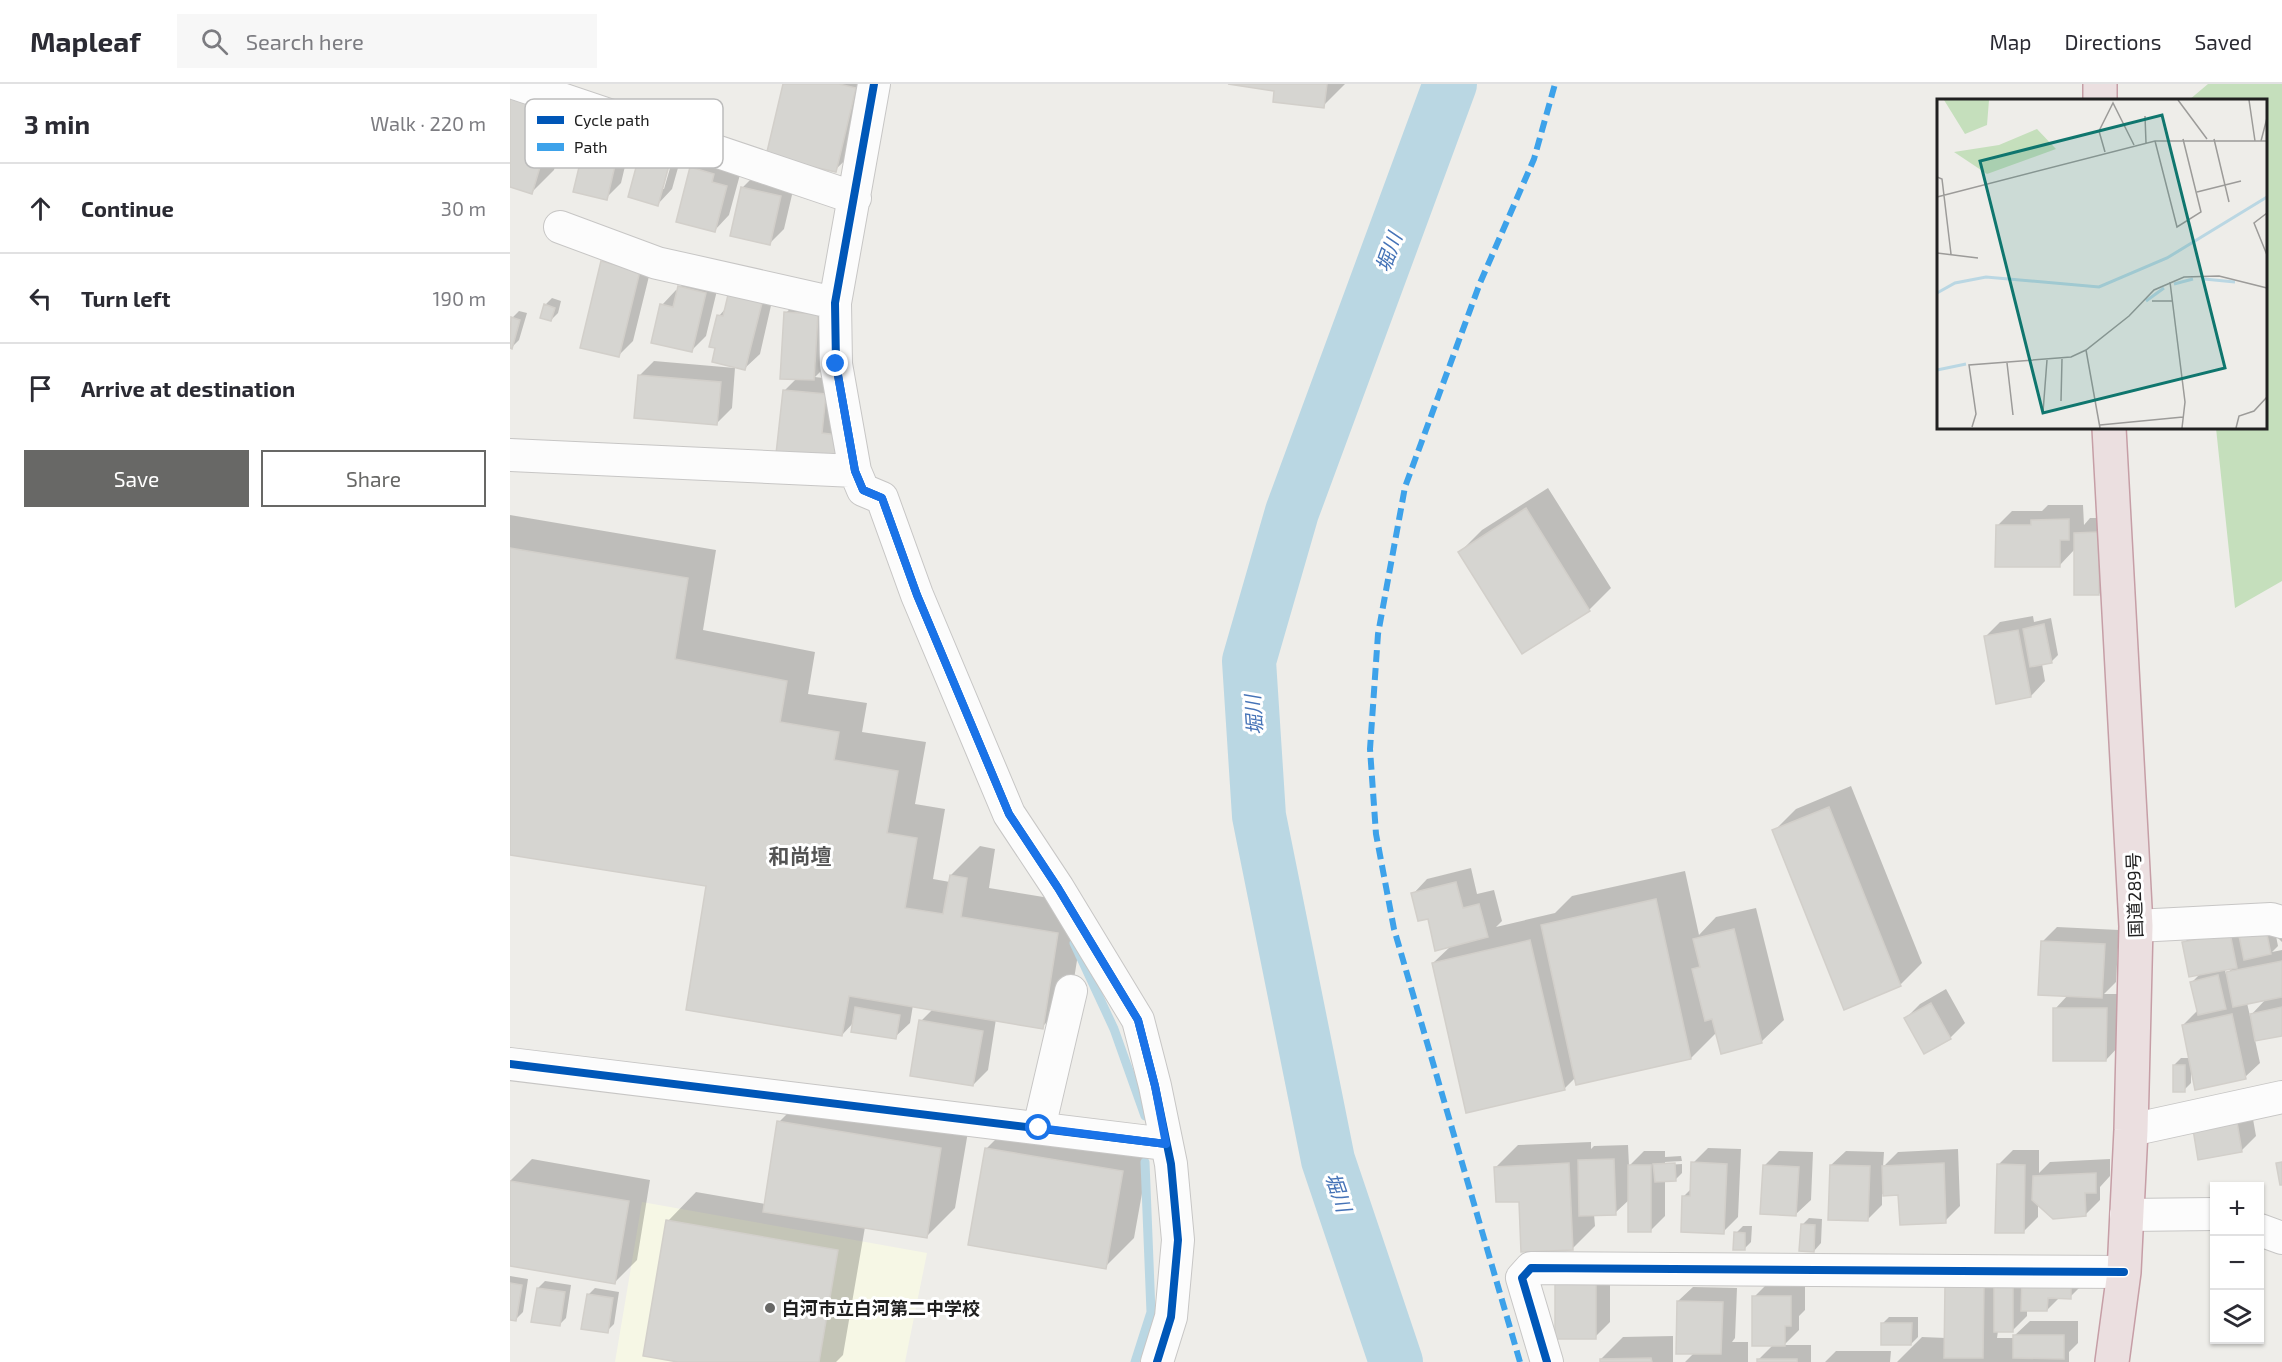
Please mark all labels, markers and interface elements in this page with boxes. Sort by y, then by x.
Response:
search box [177,14,597,68]
text: Mapleaf [30,24,141,58]
icon: search [198,25,231,58]
text: Search here [246,28,364,54]
text: Map [1989,29,2032,54]
text: Directions [2065,29,2161,54]
text: Saved [2194,29,2252,54]
legend [525,99,723,168]
inset map [1937,99,2267,429]
text: 3 min [24,108,90,139]
text: Cycle path [574,110,650,129]
text: Walk · 220 m [370,111,486,135]
text: Path [574,137,608,156]
icon: ahead [24,192,57,225]
text: Continue [81,195,174,221]
text: 30 m [441,196,486,220]
water label: 堀川 [1370,227,1407,275]
icon: left [24,282,57,315]
text: Turn left [81,285,170,311]
text: 190 m [433,286,486,310]
route end [822,350,848,376]
icon: arrive [24,372,57,405]
text: Arrive at destination [81,375,295,401]
button: Save [24,450,249,507]
button: Share [261,450,486,507]
water label: 堀川 [1239,692,1266,736]
district label: 和尚壇 [769,843,832,868]
street label: 国道289号 [2122,852,2146,938]
route start [1025,1114,1051,1140]
water label: 堀川 [1321,1169,1358,1217]
map controls [2210,1182,2264,1344]
button: + [2210,1182,2264,1236]
button: − [2210,1236,2264,1290]
button: layers [2210,1290,2264,1344]
place label: 白河市立白河第二中学校 [782,1297,980,1319]
marker: 白河市立白河第二中学校 [763,1301,777,1315]

